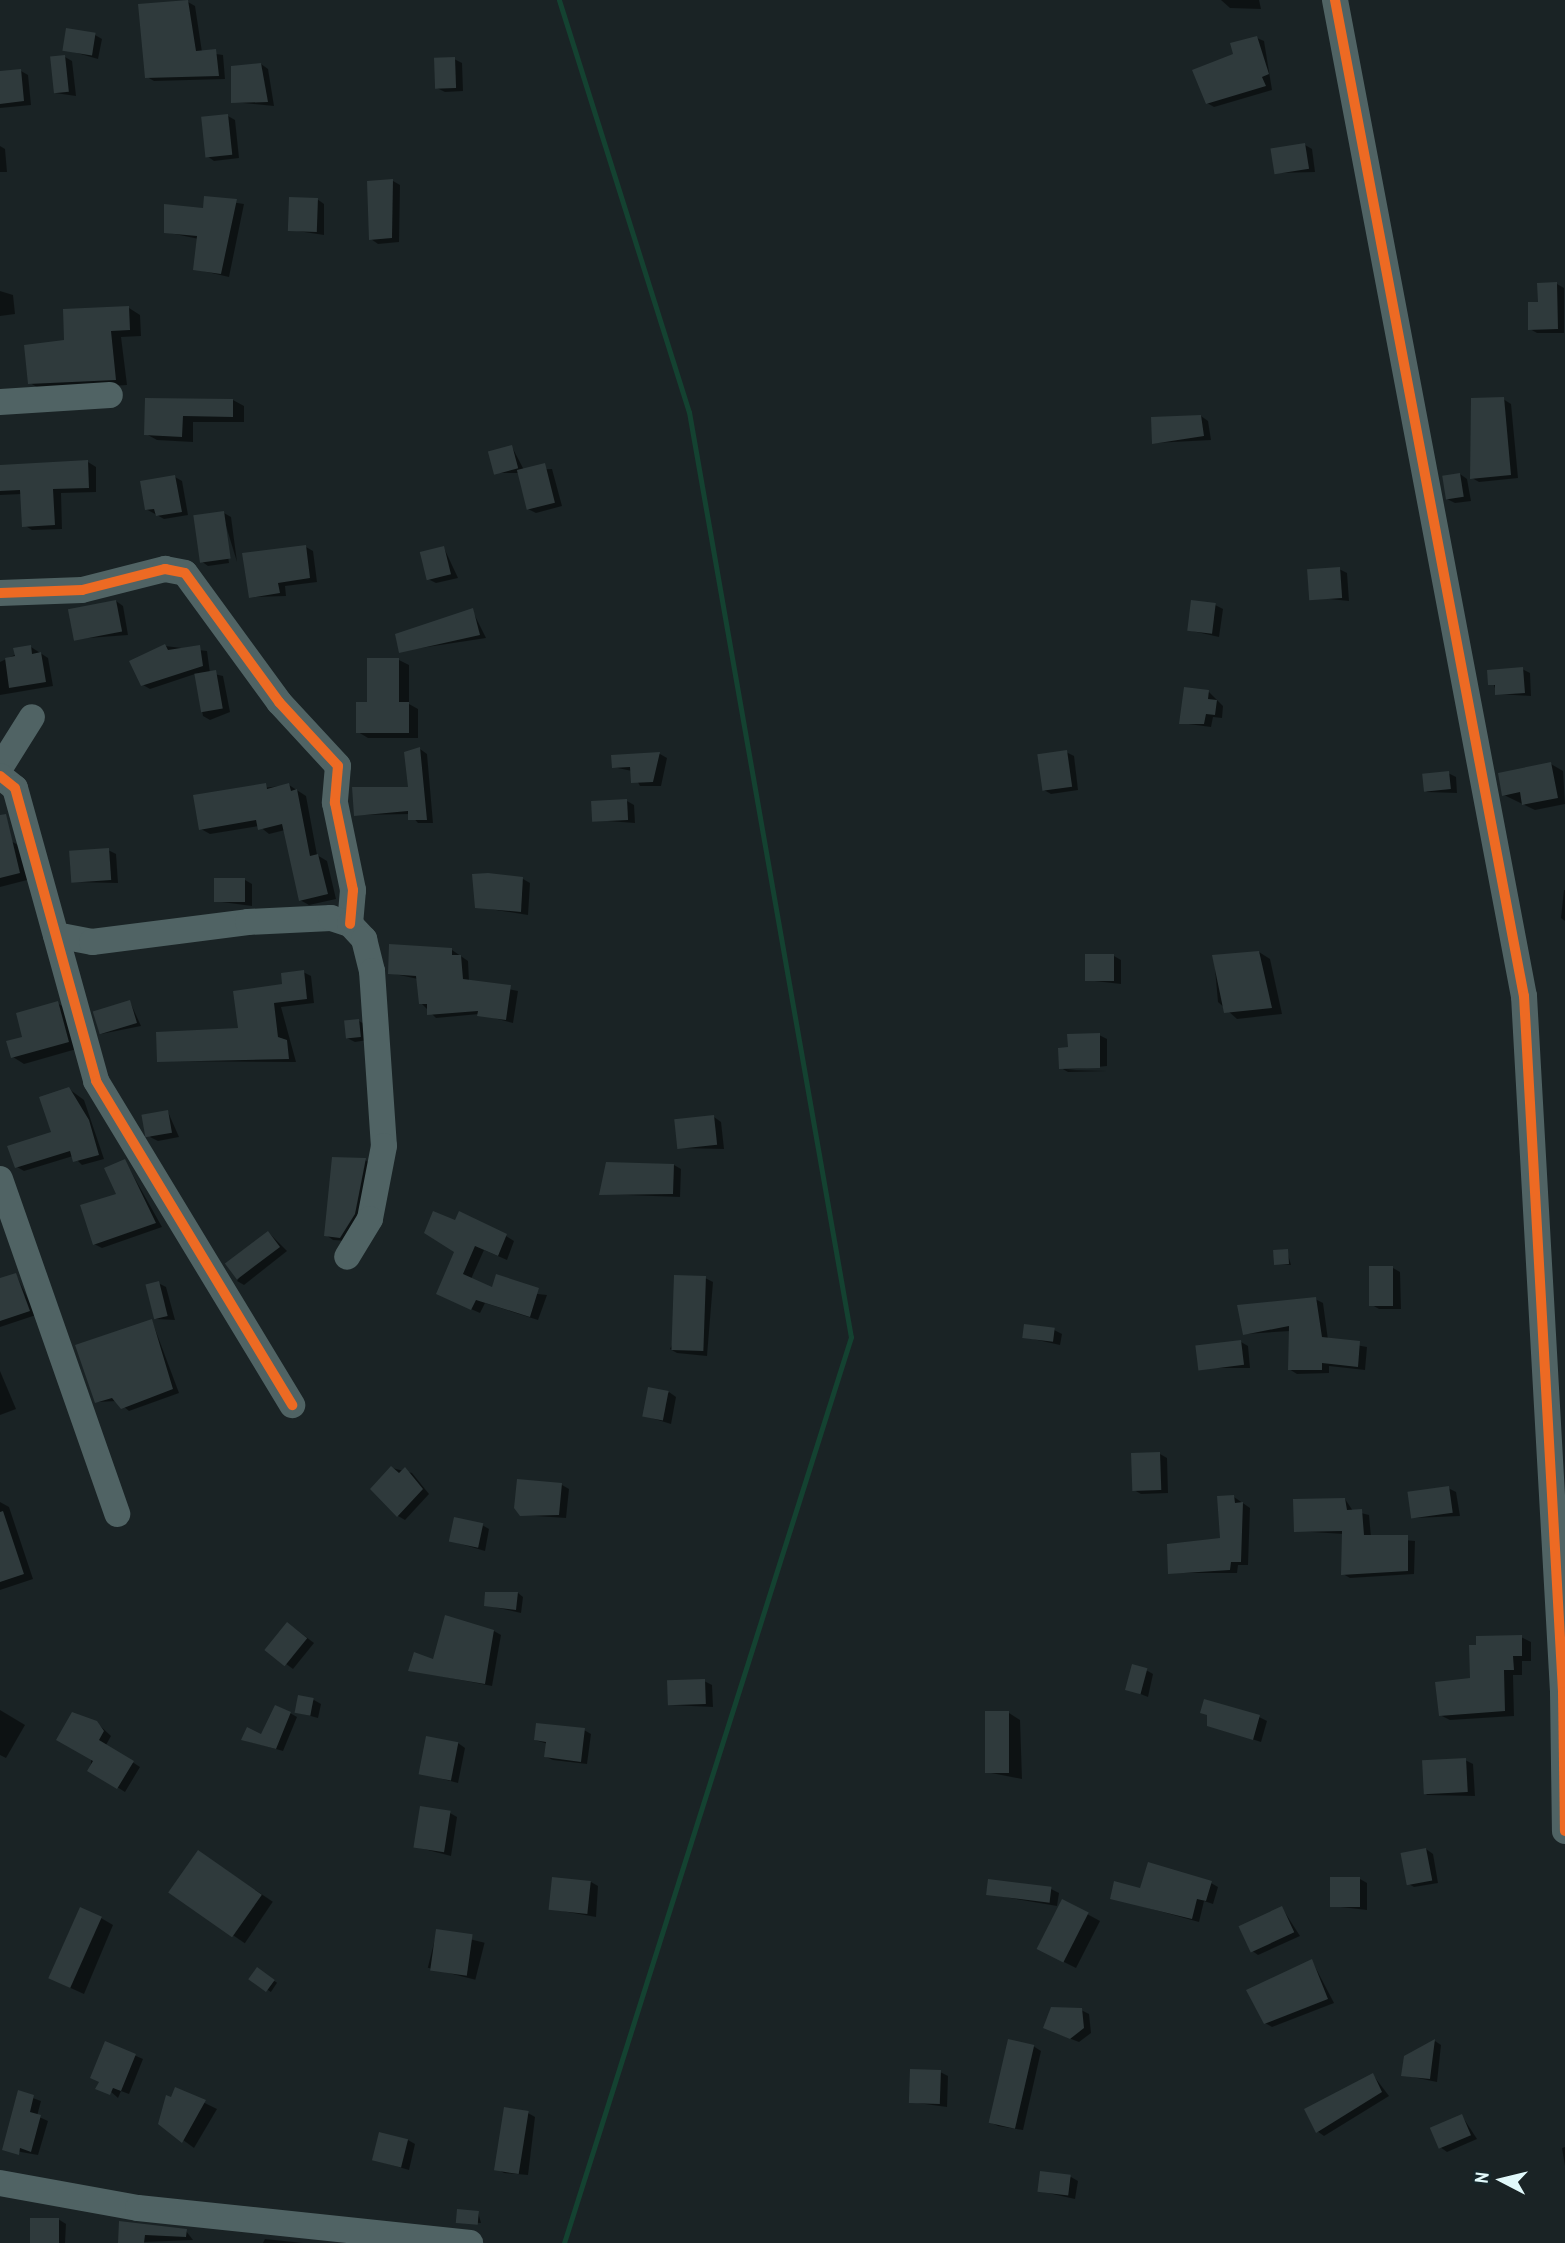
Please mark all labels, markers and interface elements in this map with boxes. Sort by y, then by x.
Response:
north arrow [1467,2145,1537,2215]
text: N [1468,2170,1495,2185]

